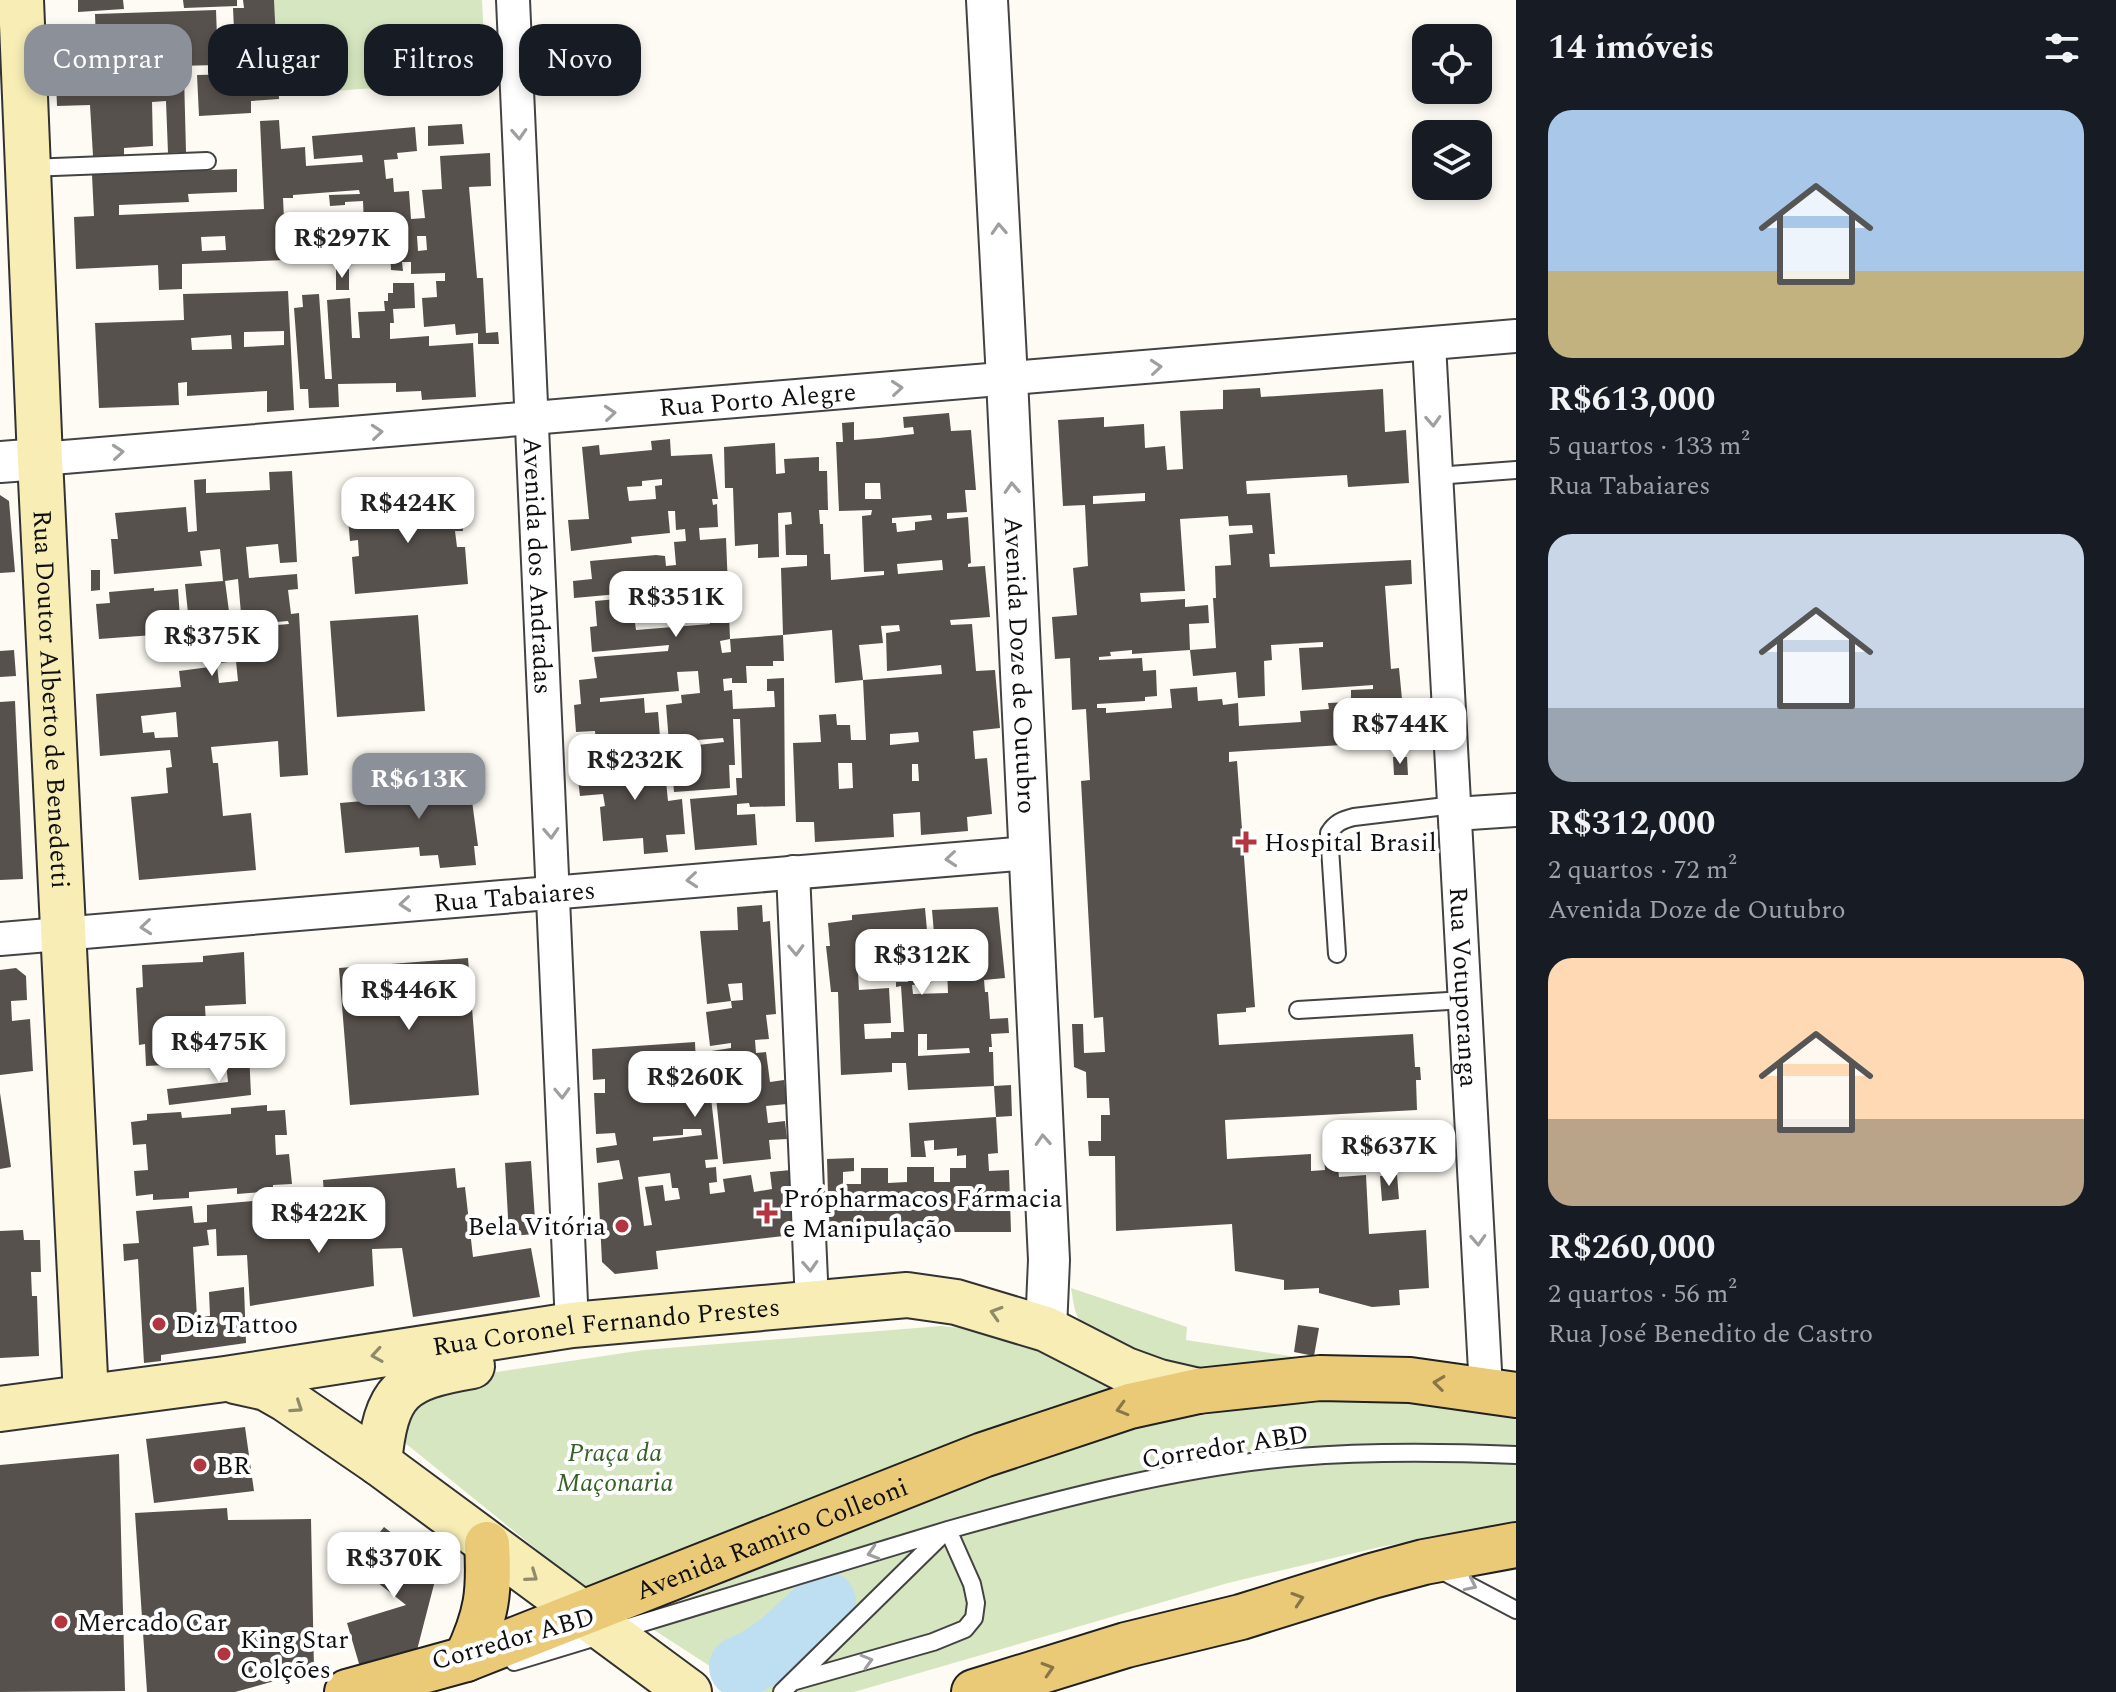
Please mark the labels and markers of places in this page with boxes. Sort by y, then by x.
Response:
pin: R$297K [277,212,407,280]
pin: R$424K [343,477,473,545]
pin: R$351K [611,571,741,639]
pin: R$375K [147,610,277,678]
pin: R$744K [1335,698,1465,766]
pin: R$232K [570,734,700,802]
pin: R$613K [354,753,484,821]
place label: Hospital Brasil [1264,823,1437,863]
marker: Hospital Brasil [1235,831,1257,853]
pin: R$312K [857,929,987,997]
pin: R$446K [344,964,474,1032]
pin: R$475K [154,1016,284,1084]
pin: R$260K [630,1051,760,1119]
pin: R$637K [1324,1120,1454,1188]
place label: Própharmacos Fármacia e Manipulação [783,1179,1063,1249]
pin: R$422K [254,1187,384,1255]
marker: Própharmacos Fármacia e Manipulação [758,1204,776,1222]
place label: Bela Vitória [467,1207,606,1247]
marker: Bela Vitória [613,1217,631,1235]
place label: Diz Tattoo [175,1305,298,1345]
marker: Diz Tattoo [150,1315,168,1333]
place label: BR [216,1446,251,1486]
marker: BR [191,1456,209,1474]
pin: R$370K [329,1532,459,1600]
place label: Mercado Car [77,1603,227,1643]
marker: Mercado Car [52,1613,70,1631]
place label: King Star Colções [240,1620,349,1690]
marker: King Star Colções [215,1645,233,1663]

